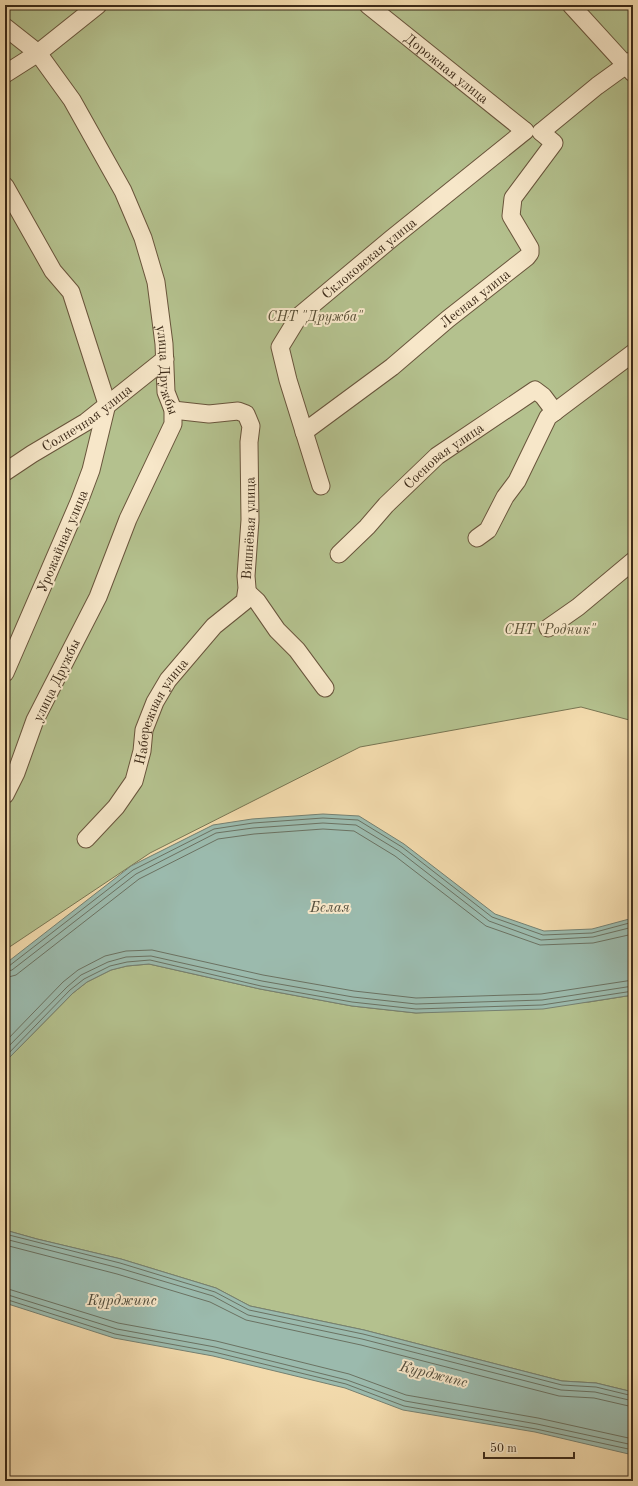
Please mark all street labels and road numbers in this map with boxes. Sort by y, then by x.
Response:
street label: Дорожная улица [401,31,491,107]
street label: Склоковская улица [319,216,419,302]
street label: Лесная улица [437,267,513,331]
street label: улица Дружбы [154,324,180,417]
street label: Солнечная улица [40,382,135,455]
street label: Сосновая улица [401,421,487,492]
street label: Вишнёвая улица [240,477,258,580]
street label: Урожайная улица [35,488,91,595]
street label: улица Дружбы [31,637,83,724]
street label: Набережная улица [133,656,191,767]

